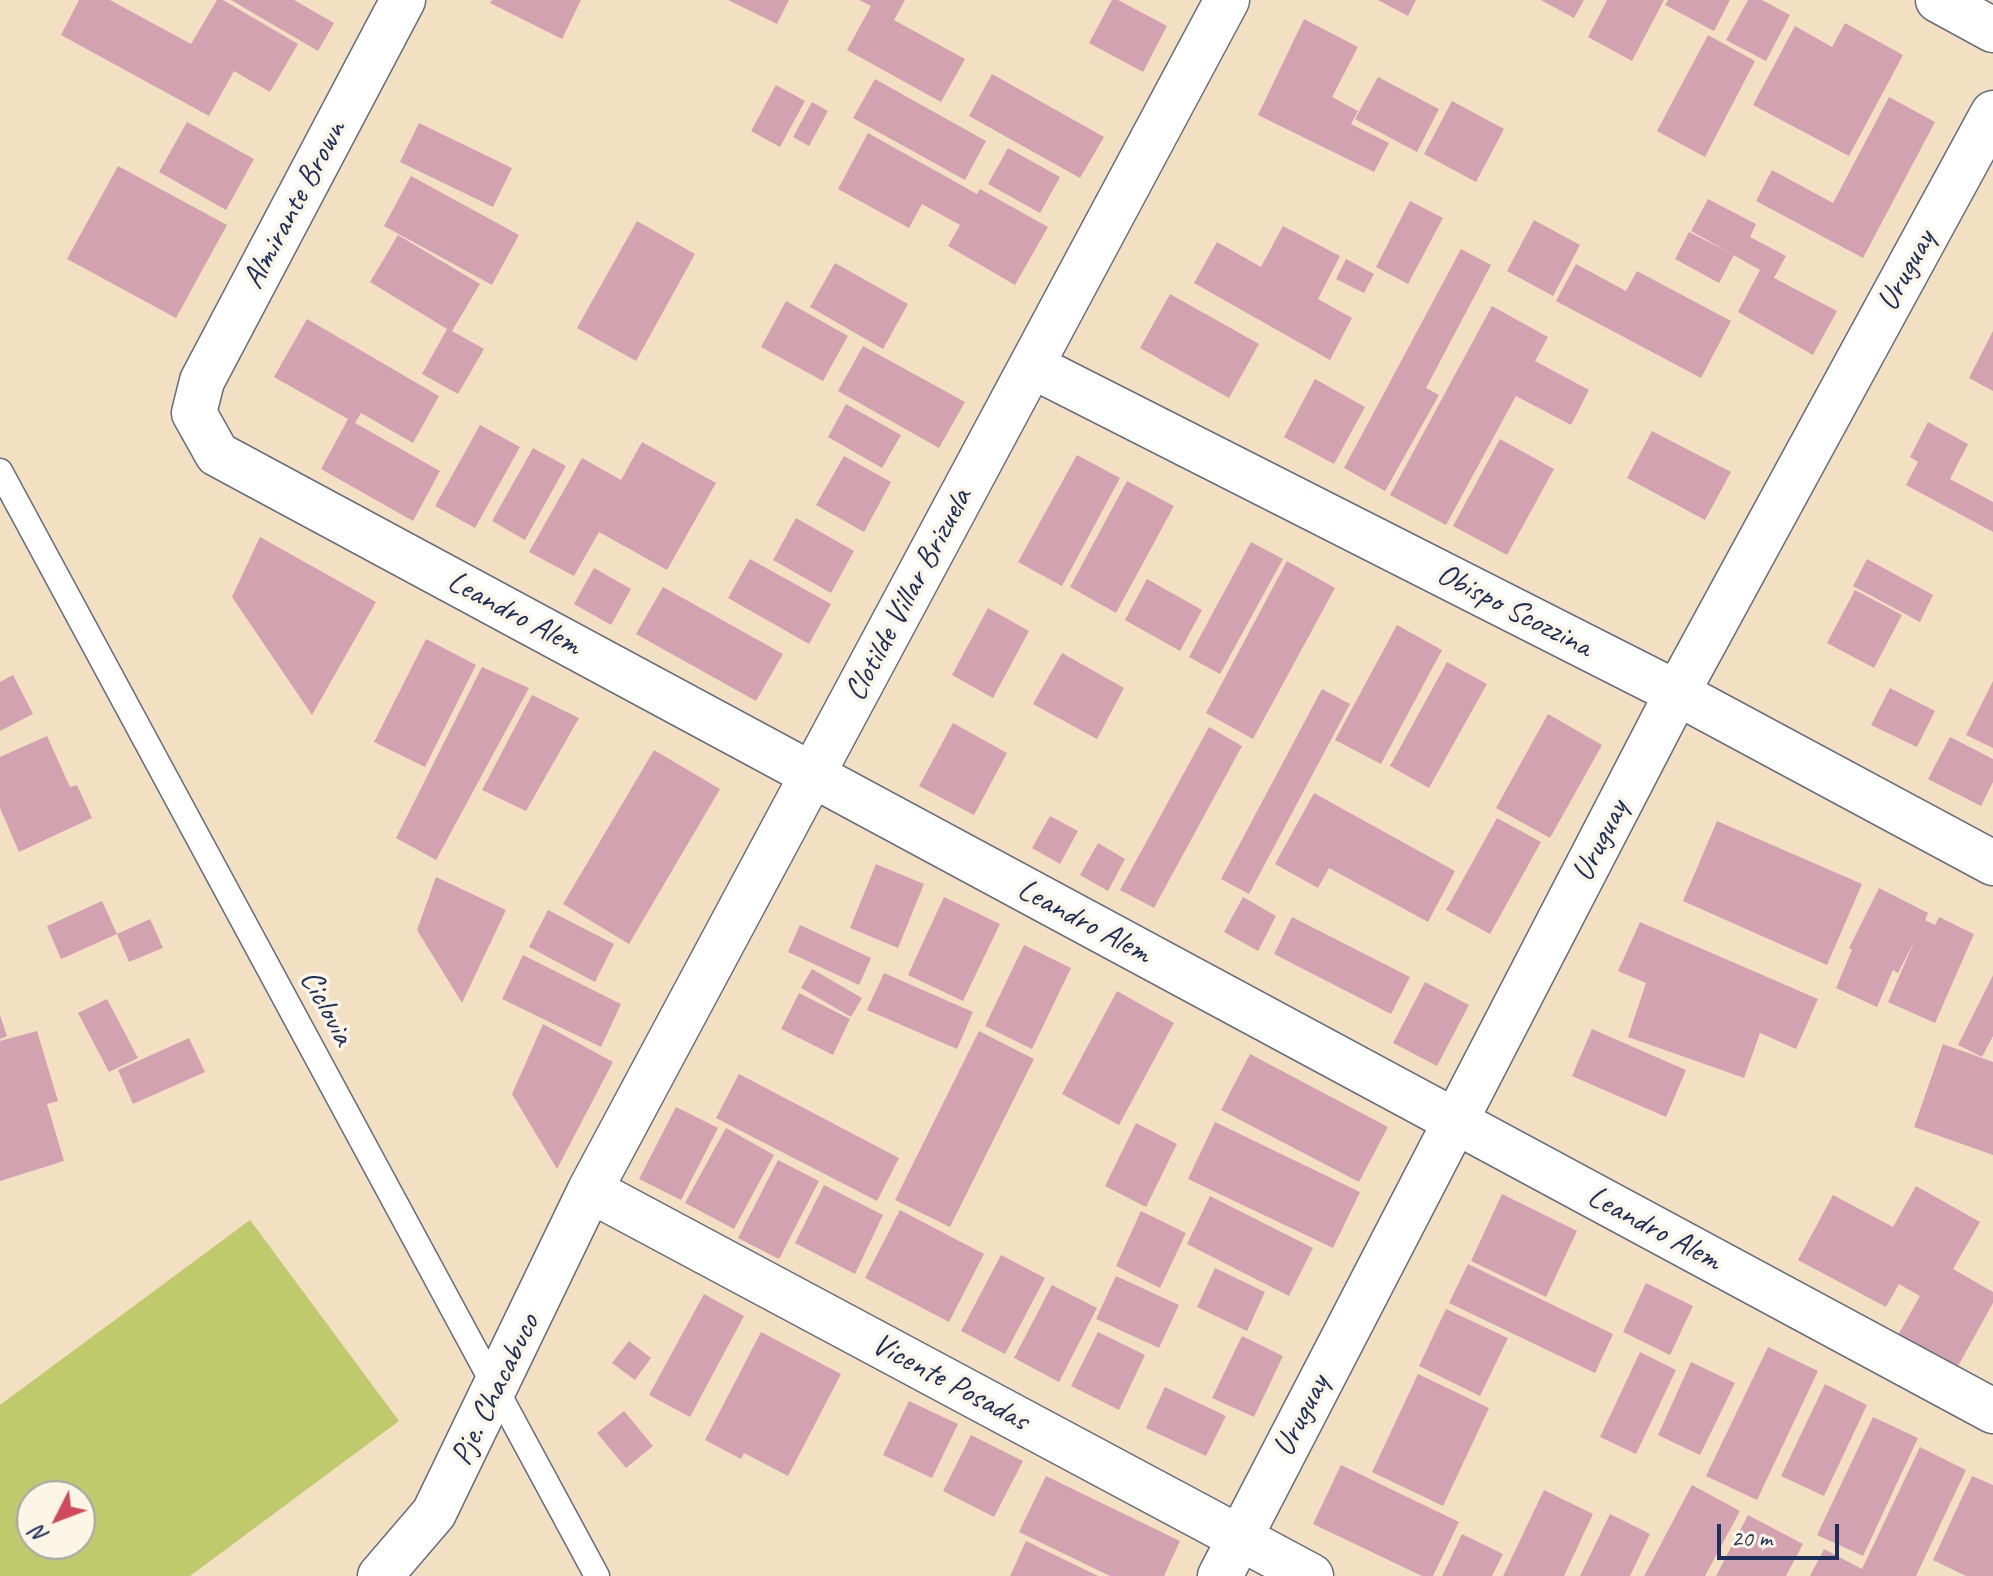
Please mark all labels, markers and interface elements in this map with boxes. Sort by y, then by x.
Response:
street label: Almirante Brown [235,114,355,296]
street label: Uruguay [1869,224,1945,318]
street label: Clotilde Villar Brizuela [837,482,981,708]
street label: Obispo Scozzina [1430,556,1598,666]
street label: Leandro Alem [441,563,587,665]
street label: Uruguay [1564,794,1638,888]
street label: Leandro Alem [1011,871,1157,973]
street label: Ciclovia [290,964,362,1052]
street label: Leandro Alem [1581,1178,1727,1280]
street label: Pje. Chacabuco [443,1308,549,1472]
street label: Vicente Posadas [865,1326,1035,1440]
street label: Uruguay [1265,1369,1339,1463]
north arrow [16,1480,96,1560]
scale bar [1721,1508,1843,1558]
text: N [25,1520,55,1549]
text: 20 m [1731,1523,1772,1553]

